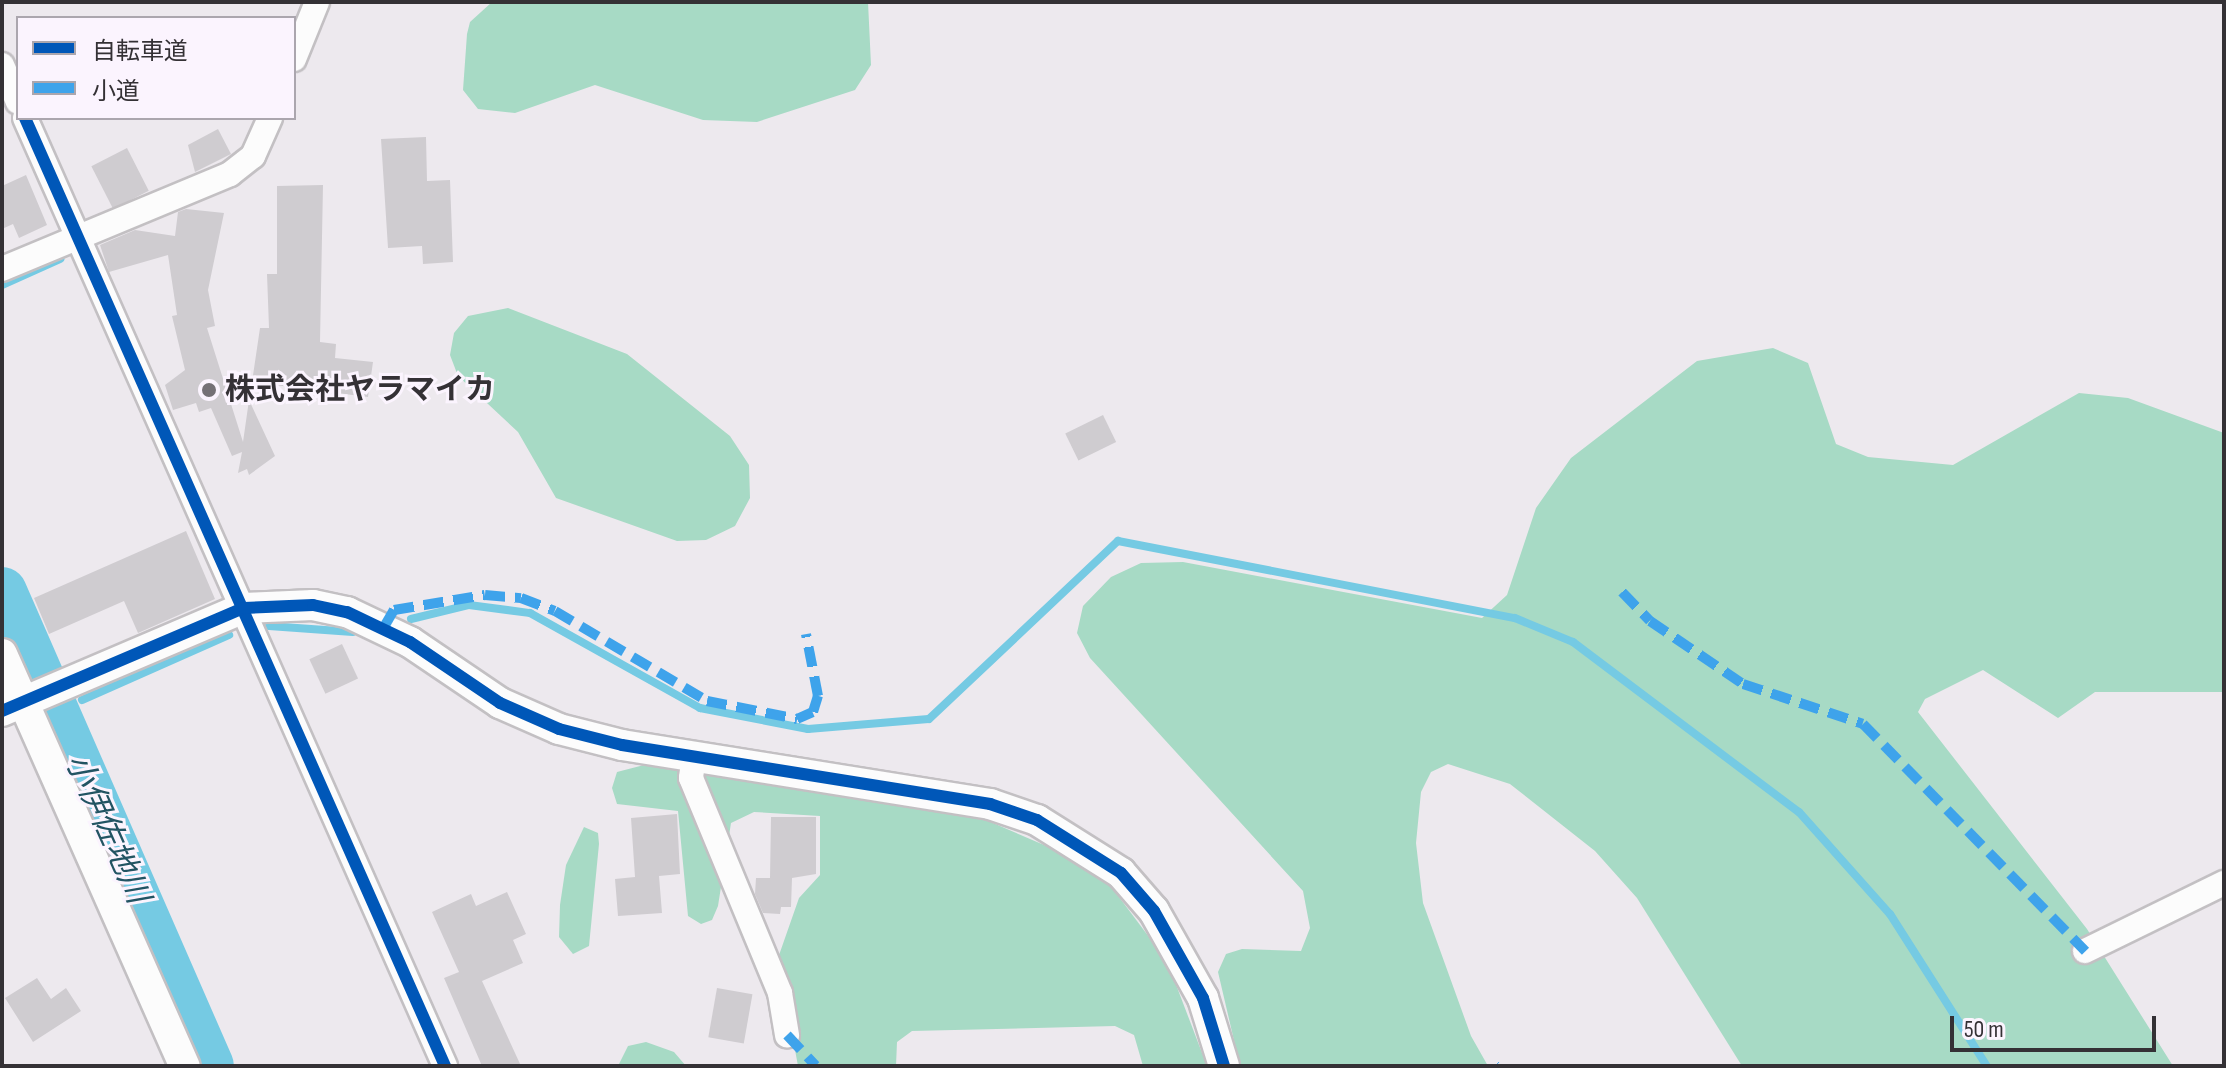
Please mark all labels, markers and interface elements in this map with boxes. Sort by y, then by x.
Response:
legend [16,16,296,120]
text: 自転車道 [92,37,188,66]
text: 小道 [92,77,140,106]
place label: 株式会社ヤラマイカ [225,372,495,408]
marker: 株式会社ヤラマイカ [200,381,218,399]
water label: 小伊佐地川 [56,748,156,910]
scale bar [1954,1000,2160,1050]
text: 50 m [1964,1015,2004,1044]

